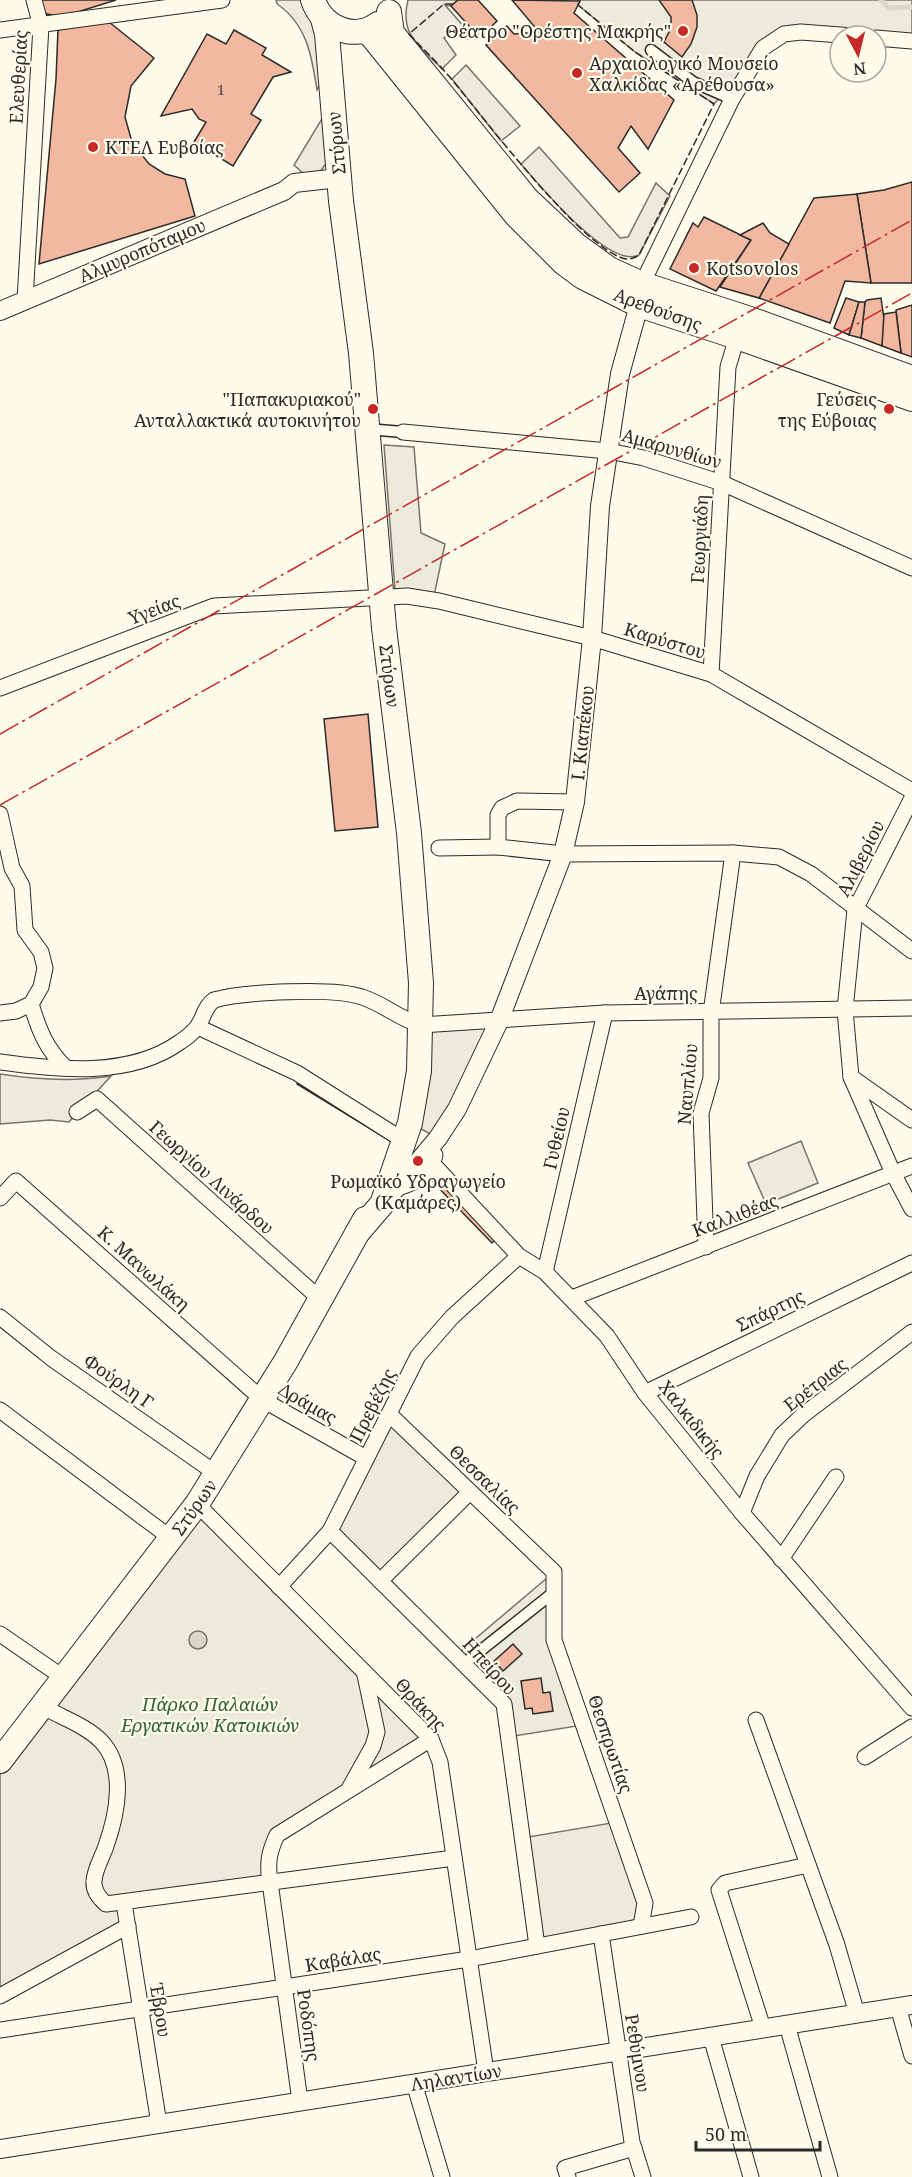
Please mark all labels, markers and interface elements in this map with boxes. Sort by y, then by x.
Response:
place label: Θέατρο "Ορέστης Μακρής" [445,19,671,43]
marker: Θέατρο "Ορέστης Μακρής" [676,24,690,38]
north arrow [828,24,888,84]
street label: Ελευθερίας [4,29,32,125]
place label: Αρχαιολογικό Μουσείο Χαλκίδας «Αρέθουσα» [589,51,779,96]
text: N [852,57,867,81]
marker: Αρχαιολογικό Μουσείο Χαλκίδας «Αρέθουσα» [570,66,584,80]
house number: 1 [217,79,225,99]
street label: Στύρων [321,110,351,176]
place label: ΚΤΕΛ Ευβοίας [105,135,224,159]
marker: ΚΤΕΛ Ευβοίας [86,140,100,154]
street label: Αλμυροπόταμου [75,212,209,288]
place label: Kotsovolos [706,256,798,280]
marker: Kotsovolos [687,261,701,275]
street label: Αρεθούσης [610,282,706,336]
place label: "Παπακυριακού" Ανταλλακτικά αυτοκινήτου [134,387,361,432]
place label: Γεύσεις της Εύβοιας [777,387,877,432]
marker: "Παπακυριακού" Ανταλλακτικά αυτοκινήτου [366,402,380,416]
marker: Γεύσεις της Εύβοιας [882,402,896,416]
street label: Αμαρυνθίων [619,422,725,474]
street label: Γεωργιάδη [685,494,713,584]
street label: Υγείας [124,588,184,630]
street label: Καρύστου [621,616,709,664]
street label: Στύρων [374,643,406,709]
street label: Ι. Κιαπέκου [565,684,599,782]
street label: Αλιβερίου [831,816,889,900]
street label: Αγάπης [634,981,698,1005]
street label: Ναυπλίου [671,1042,703,1126]
street label: Γυθείου [537,1104,575,1172]
street label: Γεωργίου Λινάρδου [145,1115,279,1239]
marker: Ρωμαϊκό Υδραγωγείο (Καμάρες) [411,1154,425,1168]
place label: Ρωμαϊκό Υδραγωγείο (Καμάρες) [330,1169,506,1214]
street label: Καλλιθέας [689,1188,782,1242]
street label: Κ. Μανωλάκη [93,1220,195,1316]
street label: Σπάρτης [732,1283,808,1337]
street label: Φούρλη Γ [79,1348,159,1414]
street label: Ερέτριας [778,1351,852,1416]
street label: Πρεβέζης [343,1364,401,1446]
street label: Χαλκιδικής [654,1375,730,1463]
street label: Δράμας [275,1377,342,1429]
street label: Θεσσαλίας [444,1439,526,1519]
street label: Στύρων [166,1474,222,1540]
street label: Ηπείρου [458,1632,522,1700]
street label: Θράκης [390,1672,452,1736]
park label: Πάρκο Παλαιών Εργατικών Κατοικιών [120,1692,299,1737]
street label: Θεσπρωτίας [583,1692,639,1797]
street label: Καβάλας [303,1941,383,1977]
street label: Έβρου [145,1980,177,2039]
street label: Ροδόπης [292,1987,326,2063]
street label: Ρεθύμνου [620,2012,656,2094]
street label: Ληλαντίων [409,2058,503,2096]
scale bar [696,2114,820,2152]
text: 50 m [705,2122,747,2146]

